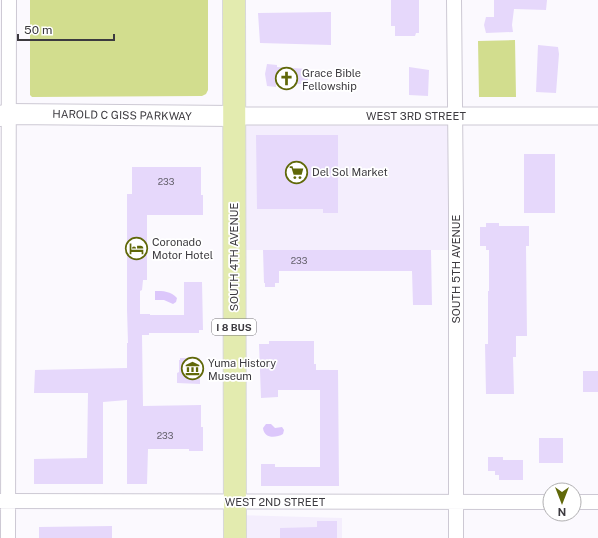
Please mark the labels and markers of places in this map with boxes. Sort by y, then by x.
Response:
church icon: Grace Bible Fellowship [274,66,300,92]
place label: Grace Bible Fellowship [302,67,361,92]
supermarket icon: Del Sol Market [284,159,310,185]
place label: Del Sol Market [312,166,388,178]
hotel icon: Coronado Motor Hotel [124,235,150,261]
place label: Coronado Motor Hotel [152,236,213,261]
museum icon: Yuma History Museum [179,356,205,382]
place label: Yuma History Museum [208,357,276,382]

